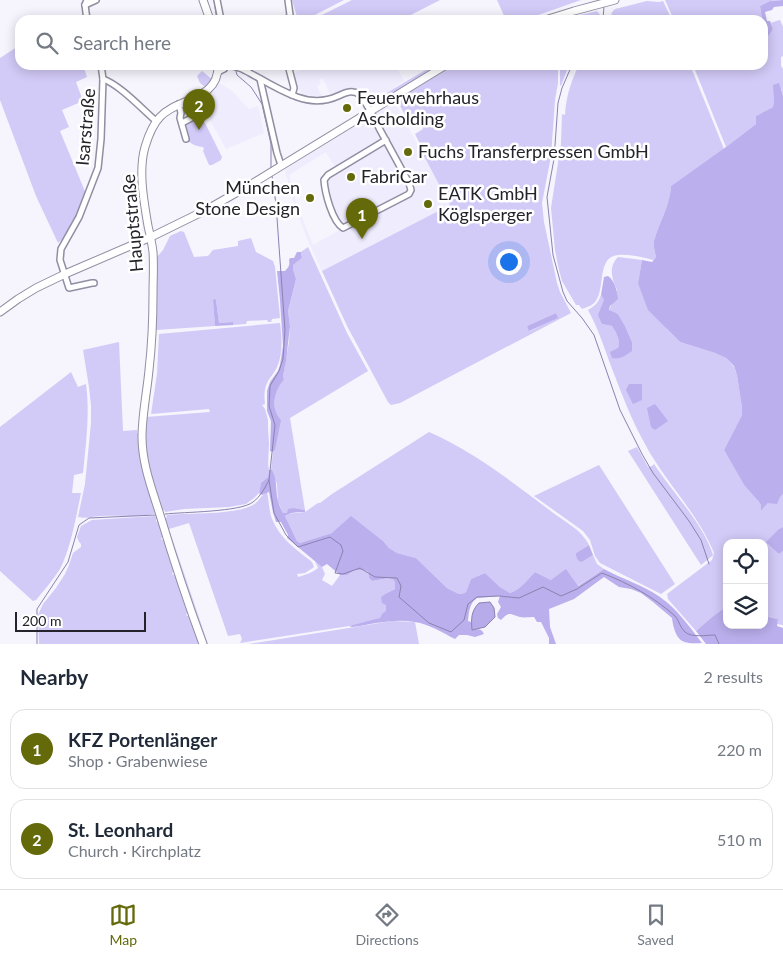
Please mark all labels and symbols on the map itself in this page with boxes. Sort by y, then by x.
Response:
place label: Feuerwehrhaus Ascholding [357,86,479,129]
street label: Isarstraße [71,87,99,167]
pin: 2 [183,89,215,130]
marker: Feuerwehrhaus Ascholding [341,102,353,114]
place label: Fuchs Transferpressen GmbH [418,140,649,162]
marker: Fuchs Transferpressen GmbH [402,146,414,158]
place label: FabriCar [361,165,428,187]
marker: FabriCar [345,171,357,183]
street label: Hauptstraße [117,173,147,273]
place label: München Stone Design [195,176,300,219]
place label: EATK GmbH Köglsperger [438,182,538,225]
marker: München Stone Design [304,192,316,204]
pin: 1 [346,198,378,239]
marker: EATK GmbH Köglsperger [422,198,434,210]
your location [496,249,522,275]
scale bar [15,609,146,632]

